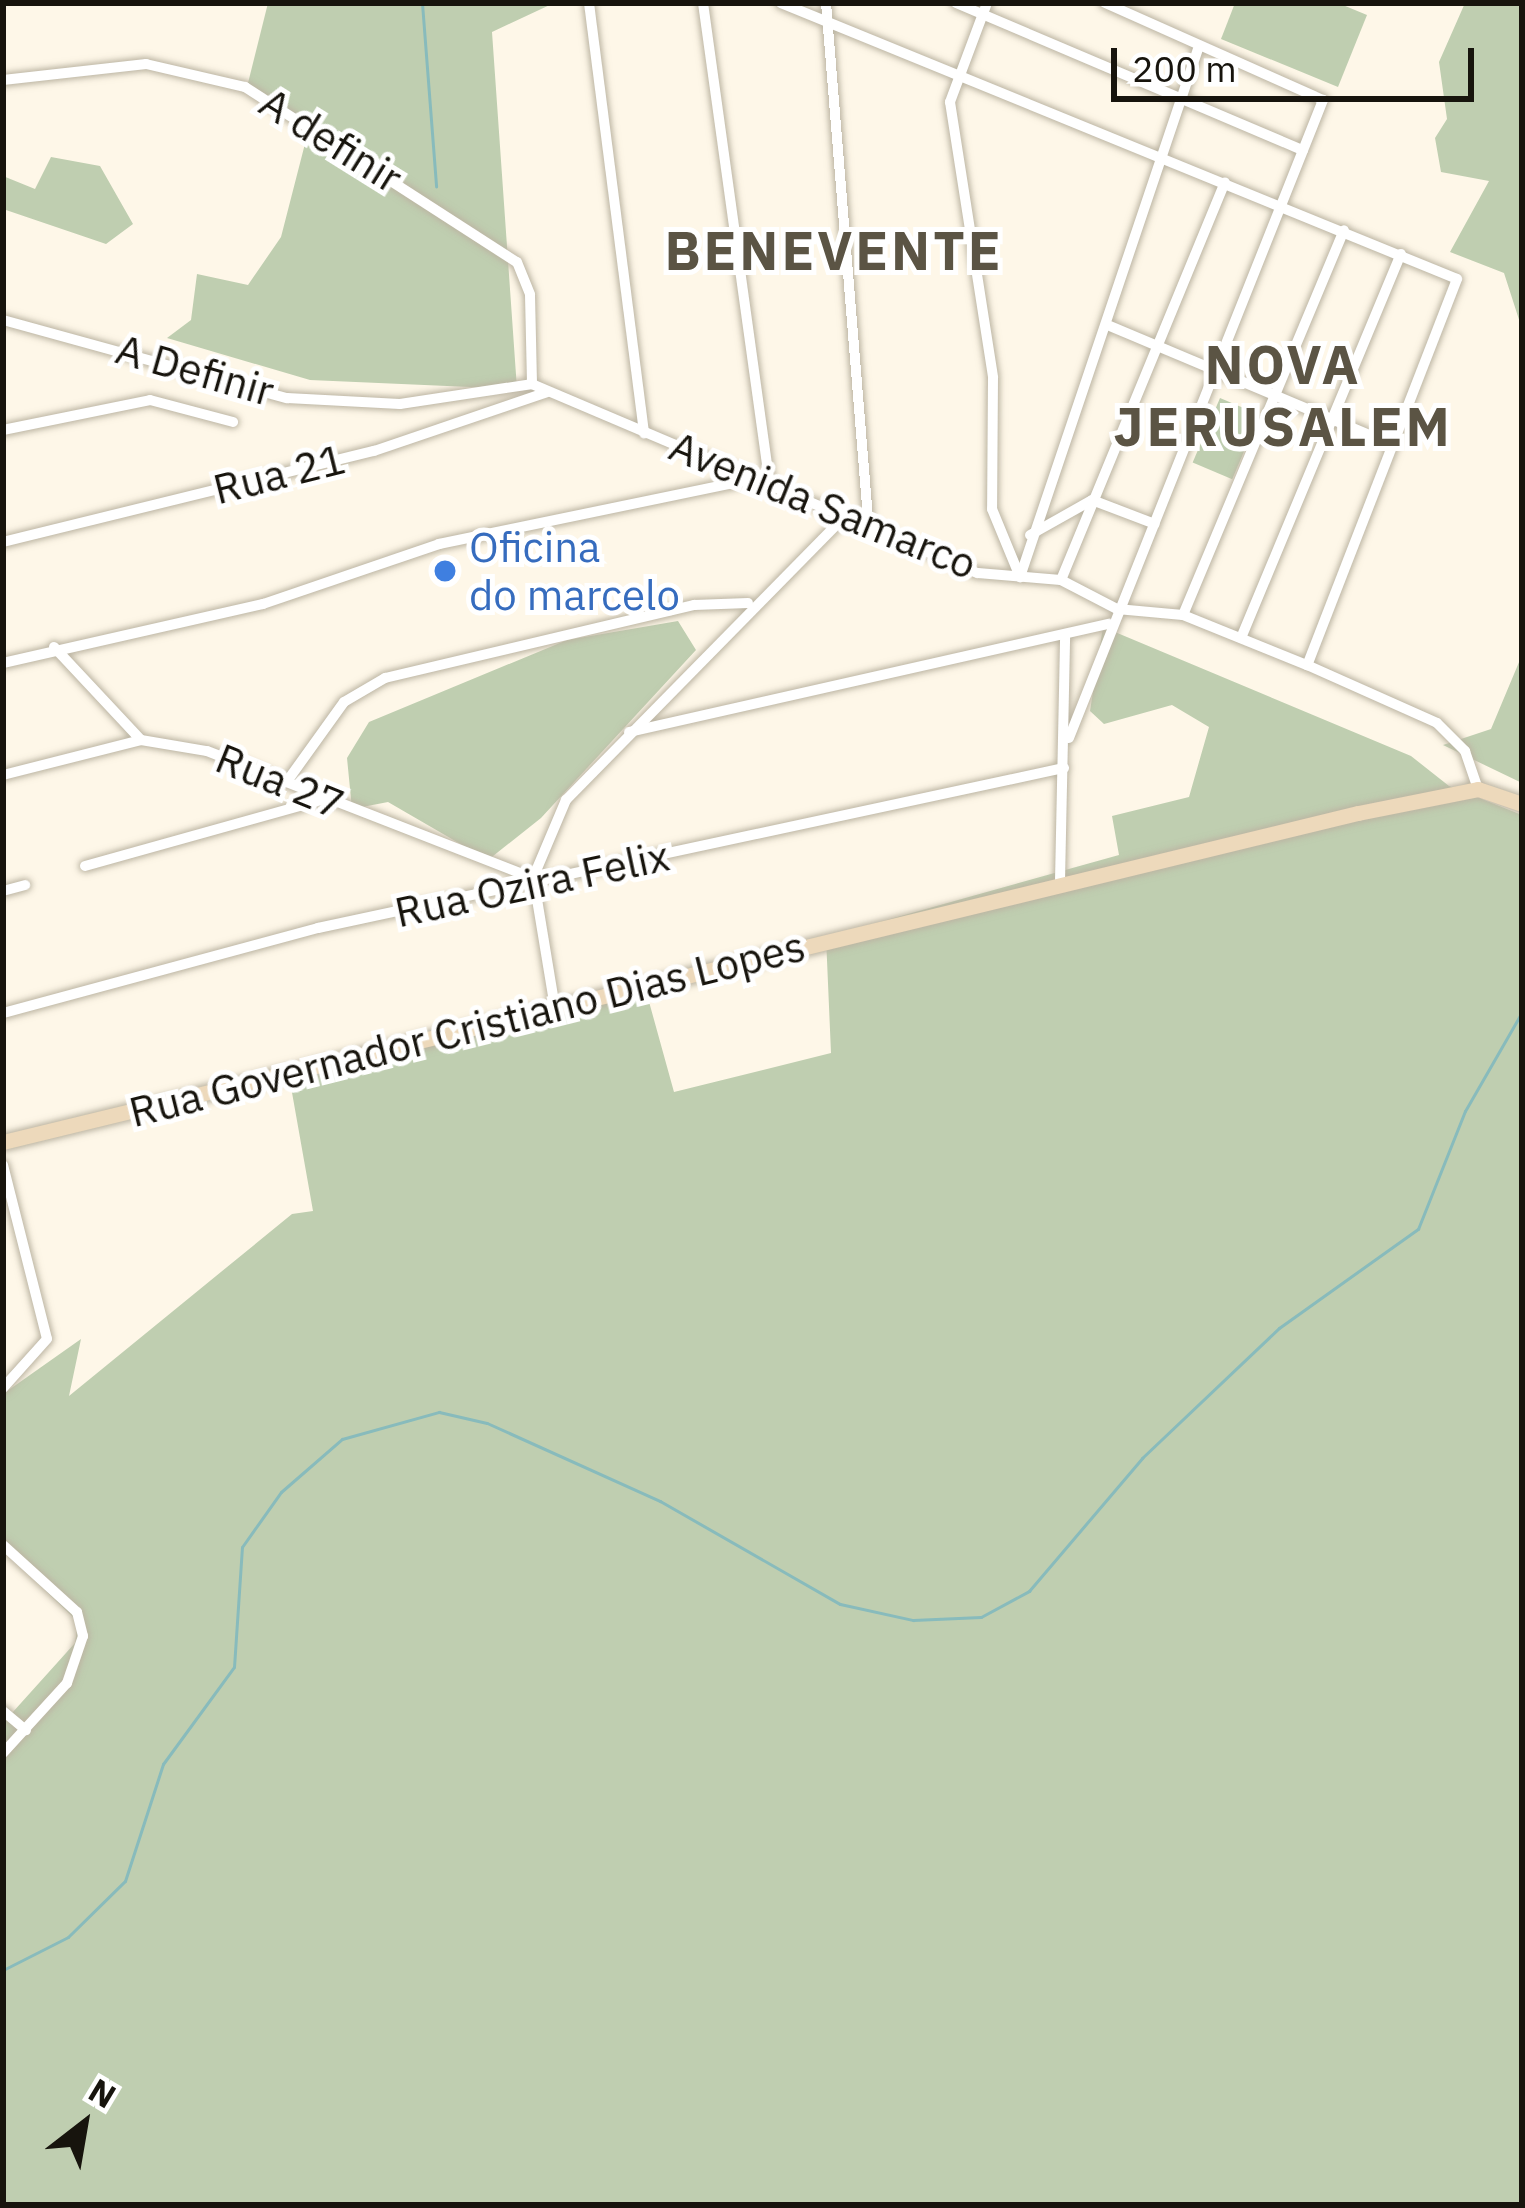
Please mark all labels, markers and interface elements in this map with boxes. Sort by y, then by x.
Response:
scale bar [1117,24,1480,98]
text: 200 m [1132,45,1237,92]
street label: A definir [251,77,411,203]
district label: BENEVENTE [665,218,1003,282]
street label: A Definir [110,323,280,417]
district label: NOVA JERUSALEM [1113,332,1453,458]
street label: Avenida Samarco [662,421,984,589]
street label: Rua 21 [208,433,350,515]
place label: Oficina do marcelo [469,522,680,620]
marker: Oficina do marcelo [432,558,458,584]
street label: Rua 27 [209,733,351,829]
street label: Rua Ozira Felix [390,830,674,938]
street label: Rua Governador Cristiano Dias Lopes [124,921,810,1137]
north arrow [24,2064,144,2184]
text: N [81,2068,124,2117]

